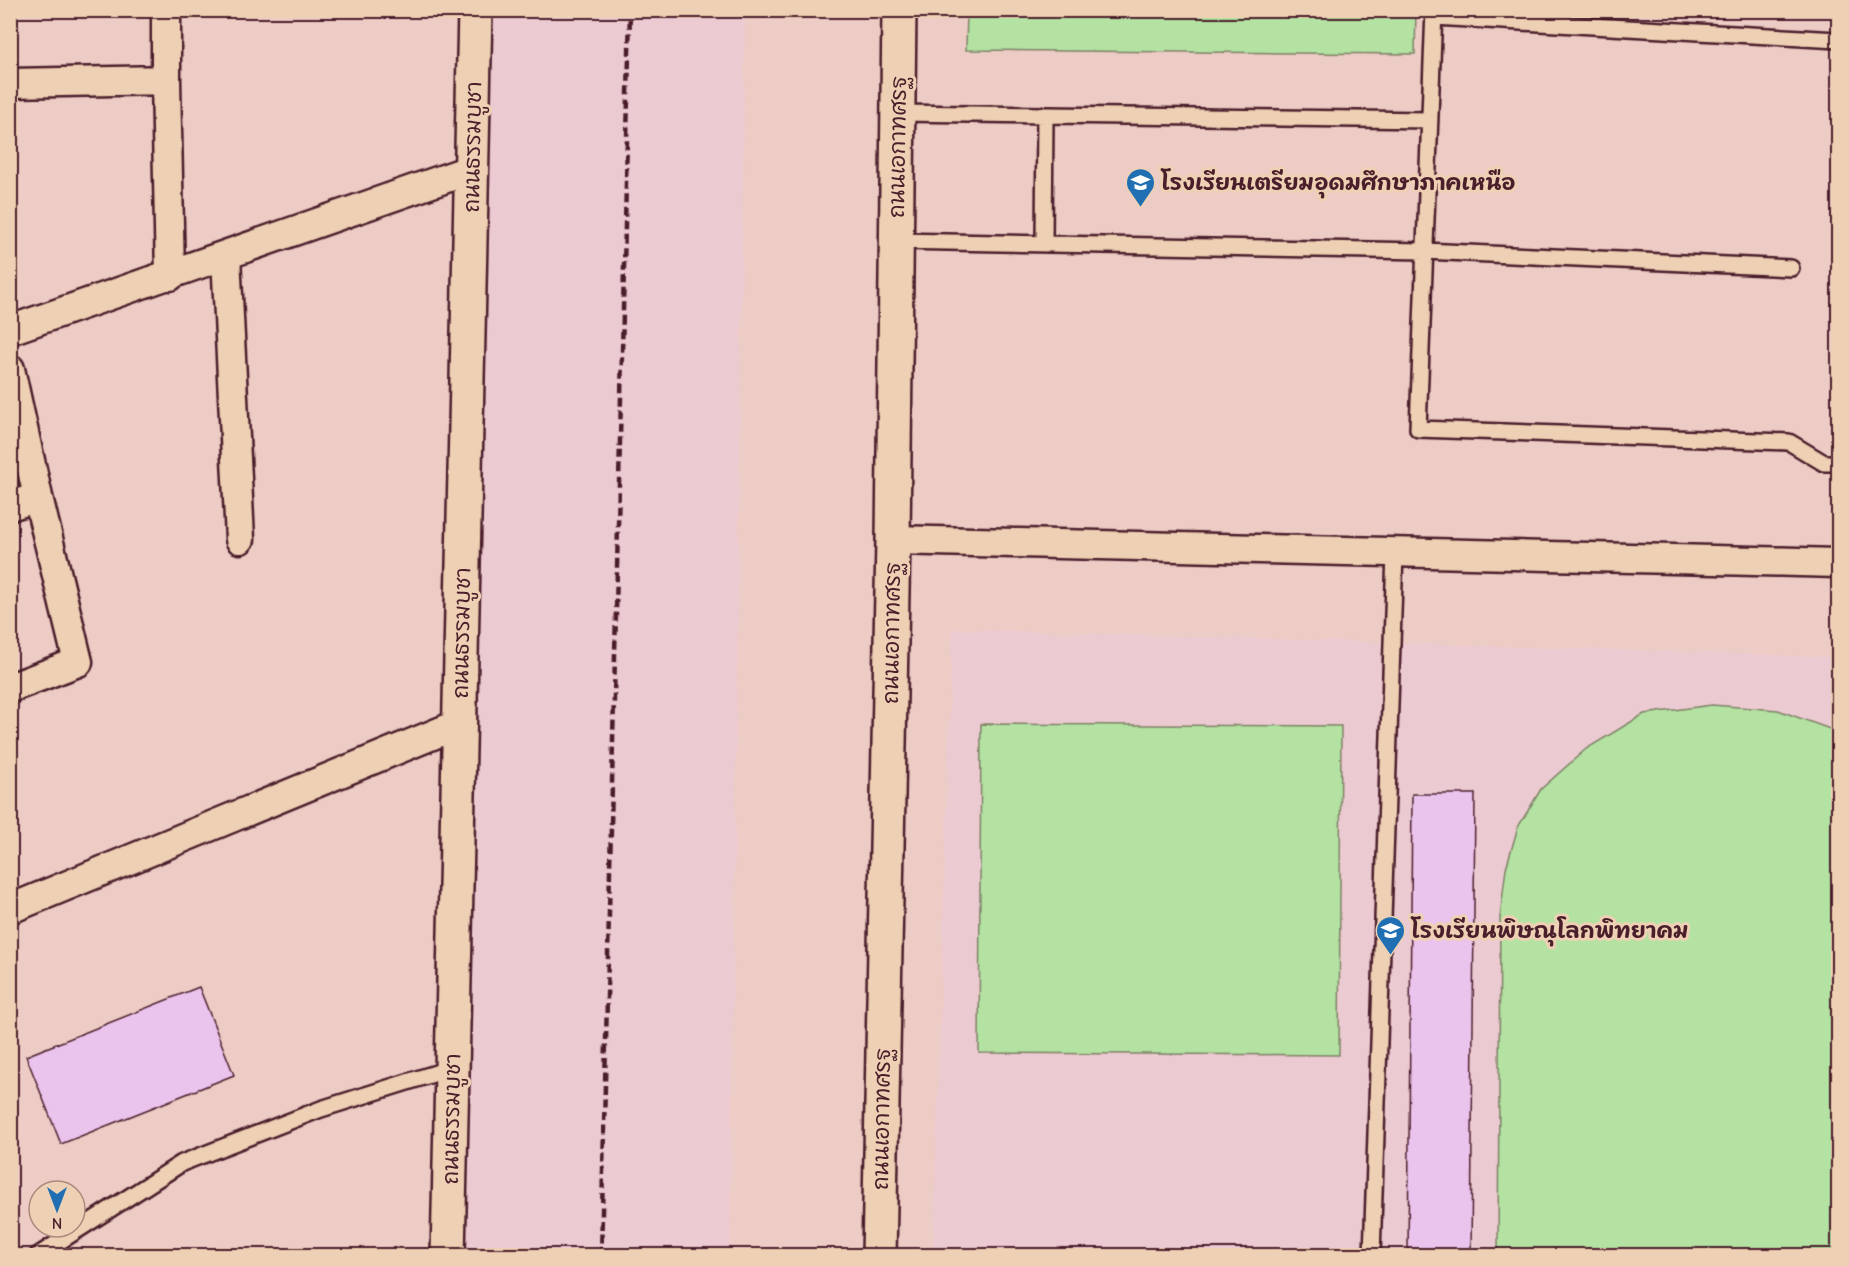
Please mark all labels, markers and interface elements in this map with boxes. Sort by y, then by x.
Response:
street label: ถนนเอกาทศรฐ [884,76,913,218]
street label: ถนนธรรมบูชา [459,81,490,213]
school or university icon: โรงเรียนเตรียมอุดมศึกษาภาคเหนือ [1124,166,1156,208]
place label: โรงเรียนเตรียมอุดมศึกษาภาคเหนือ [1160,168,1516,199]
street label: ถนนเอกาทศรฐ [878,562,907,704]
street label: ถนนธรรมบูชา [448,567,479,699]
school or university icon: โรงเรียนพิษณุโลกพิทยาคม [1374,914,1406,956]
place label: โรงเรียนพิษณุโลกพิทยาคม [1410,916,1689,947]
street label: ถนนเอกาทศรฐ [868,1048,897,1190]
street label: ถนนธรรมบูชา [438,1053,469,1185]
north arrow [27,1179,87,1239]
text: N [52,1214,62,1232]

